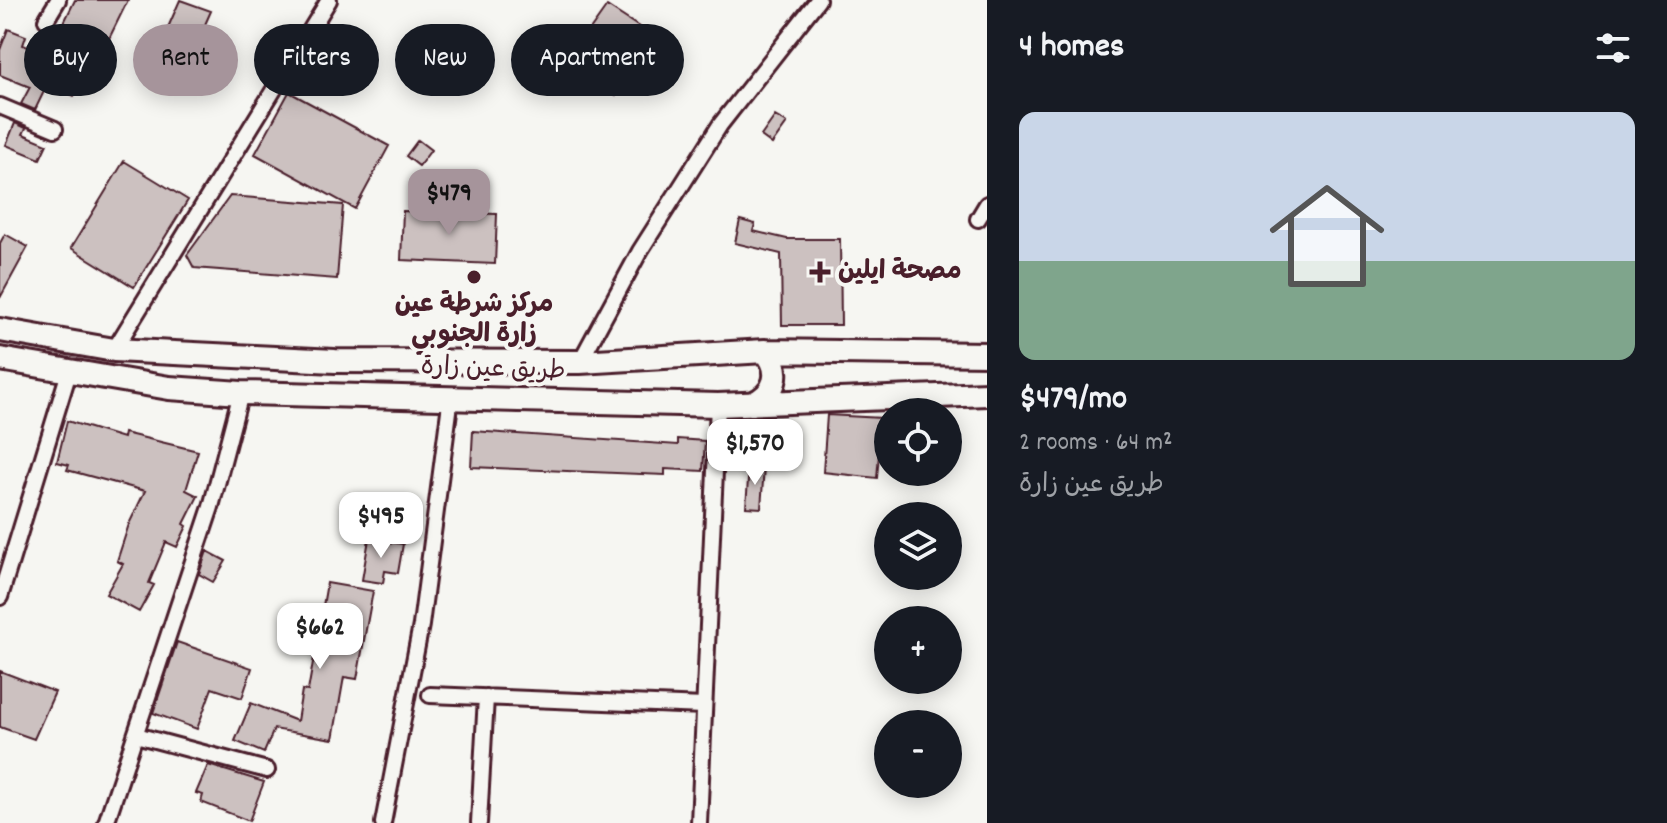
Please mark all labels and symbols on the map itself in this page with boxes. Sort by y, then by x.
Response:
pin: $479 [402,169,496,237]
place label: مصحة ايلين [838,254,962,291]
marker: مصحة ايلين [809,261,831,283]
marker: مركز شرطة عين زارة الجنوبي [465,268,483,286]
place label: مركز شرطة عين زارة الجنوبي [395,287,553,356]
street label: طريق عين زارة [420,349,566,391]
pin: $1,570 [690,419,820,487]
pin: $495 [334,492,428,560]
pin: $662 [273,603,367,671]

